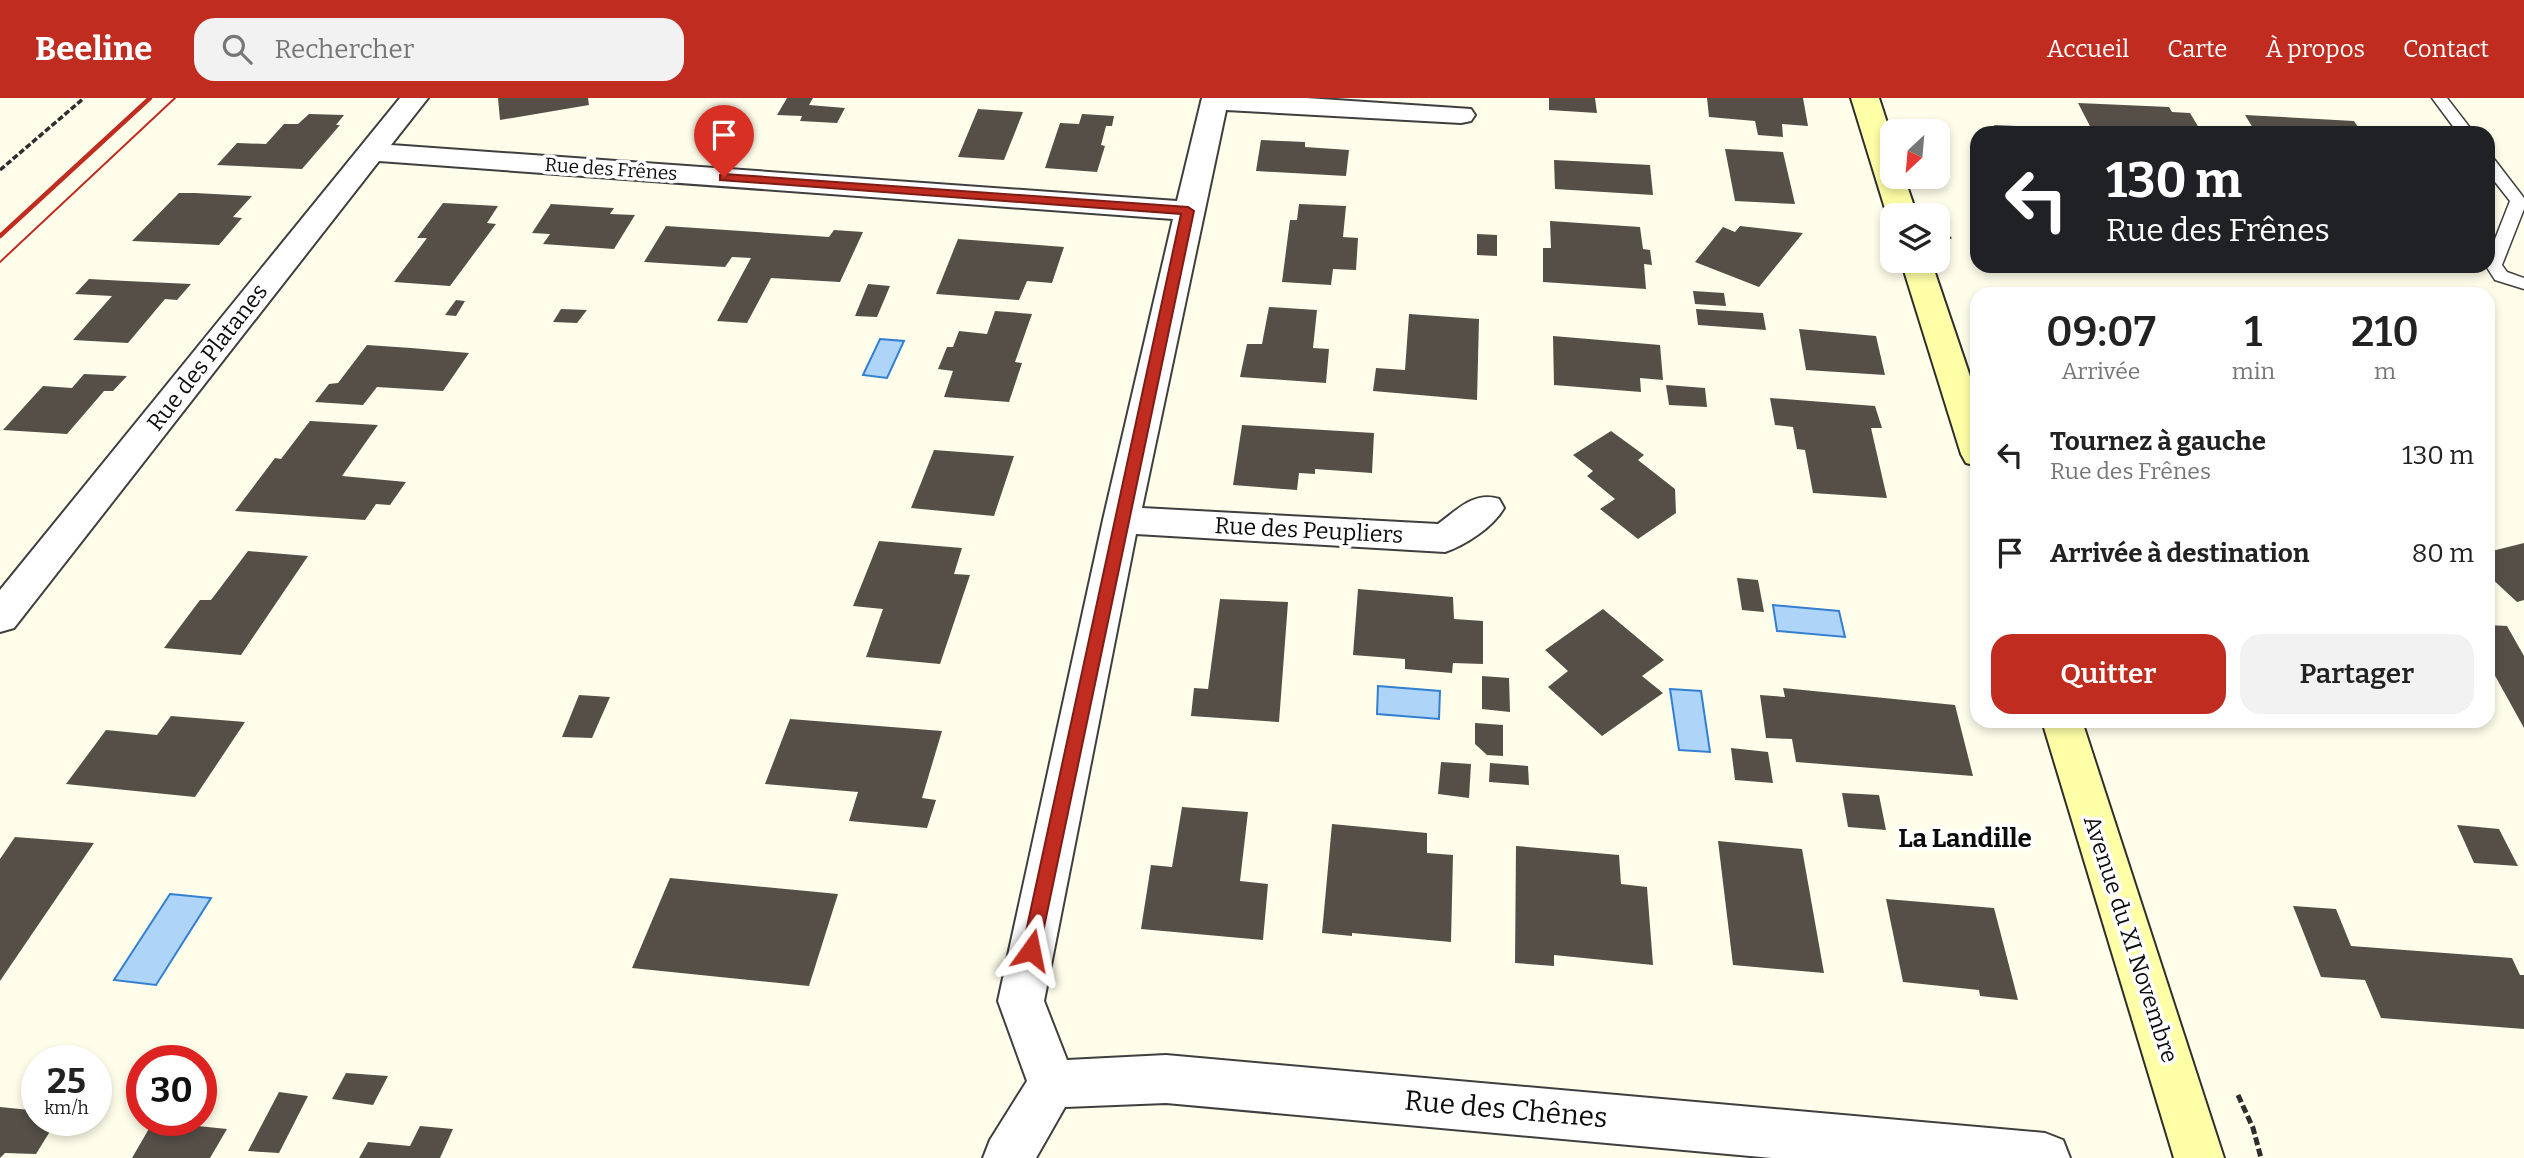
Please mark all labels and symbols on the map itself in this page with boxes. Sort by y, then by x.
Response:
pin [694,105,754,177]
north arrow [1880,119,1950,189]
street label: Rue des Frênes [544,153,678,185]
street label: Rue des Platanes [141,278,273,436]
street label: Rue des Peupliers [1214,511,1404,549]
street label: Avenue du XI Novembre [2078,812,2184,1066]
district label: La Landille [1898,823,2032,854]
position arrow [994,913,1068,987]
speed limit sign: 30 [126,1045,217,1136]
street label: Rue des Chênes [1403,1084,1609,1134]

